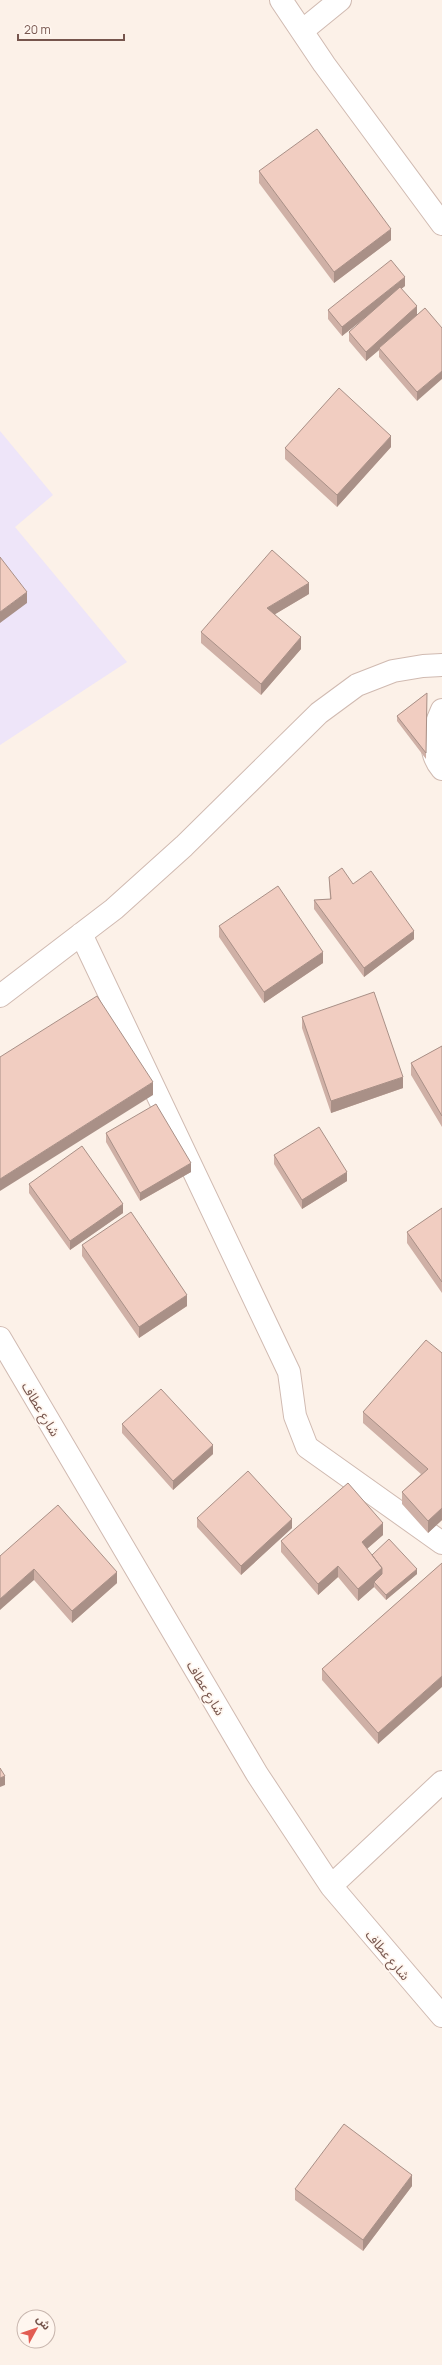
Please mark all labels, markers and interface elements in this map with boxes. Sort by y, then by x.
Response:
scale bar [18,16,124,42]
text: 20 m [24,21,51,38]
street label: شارع عطاف [16,1379,64,1441]
street label: شارع عطاف [181,1658,229,1720]
street label: شارع عطاف [360,1926,414,1985]
north arrow [16,2309,56,2349]
text: ش [33,2312,55,2333]

